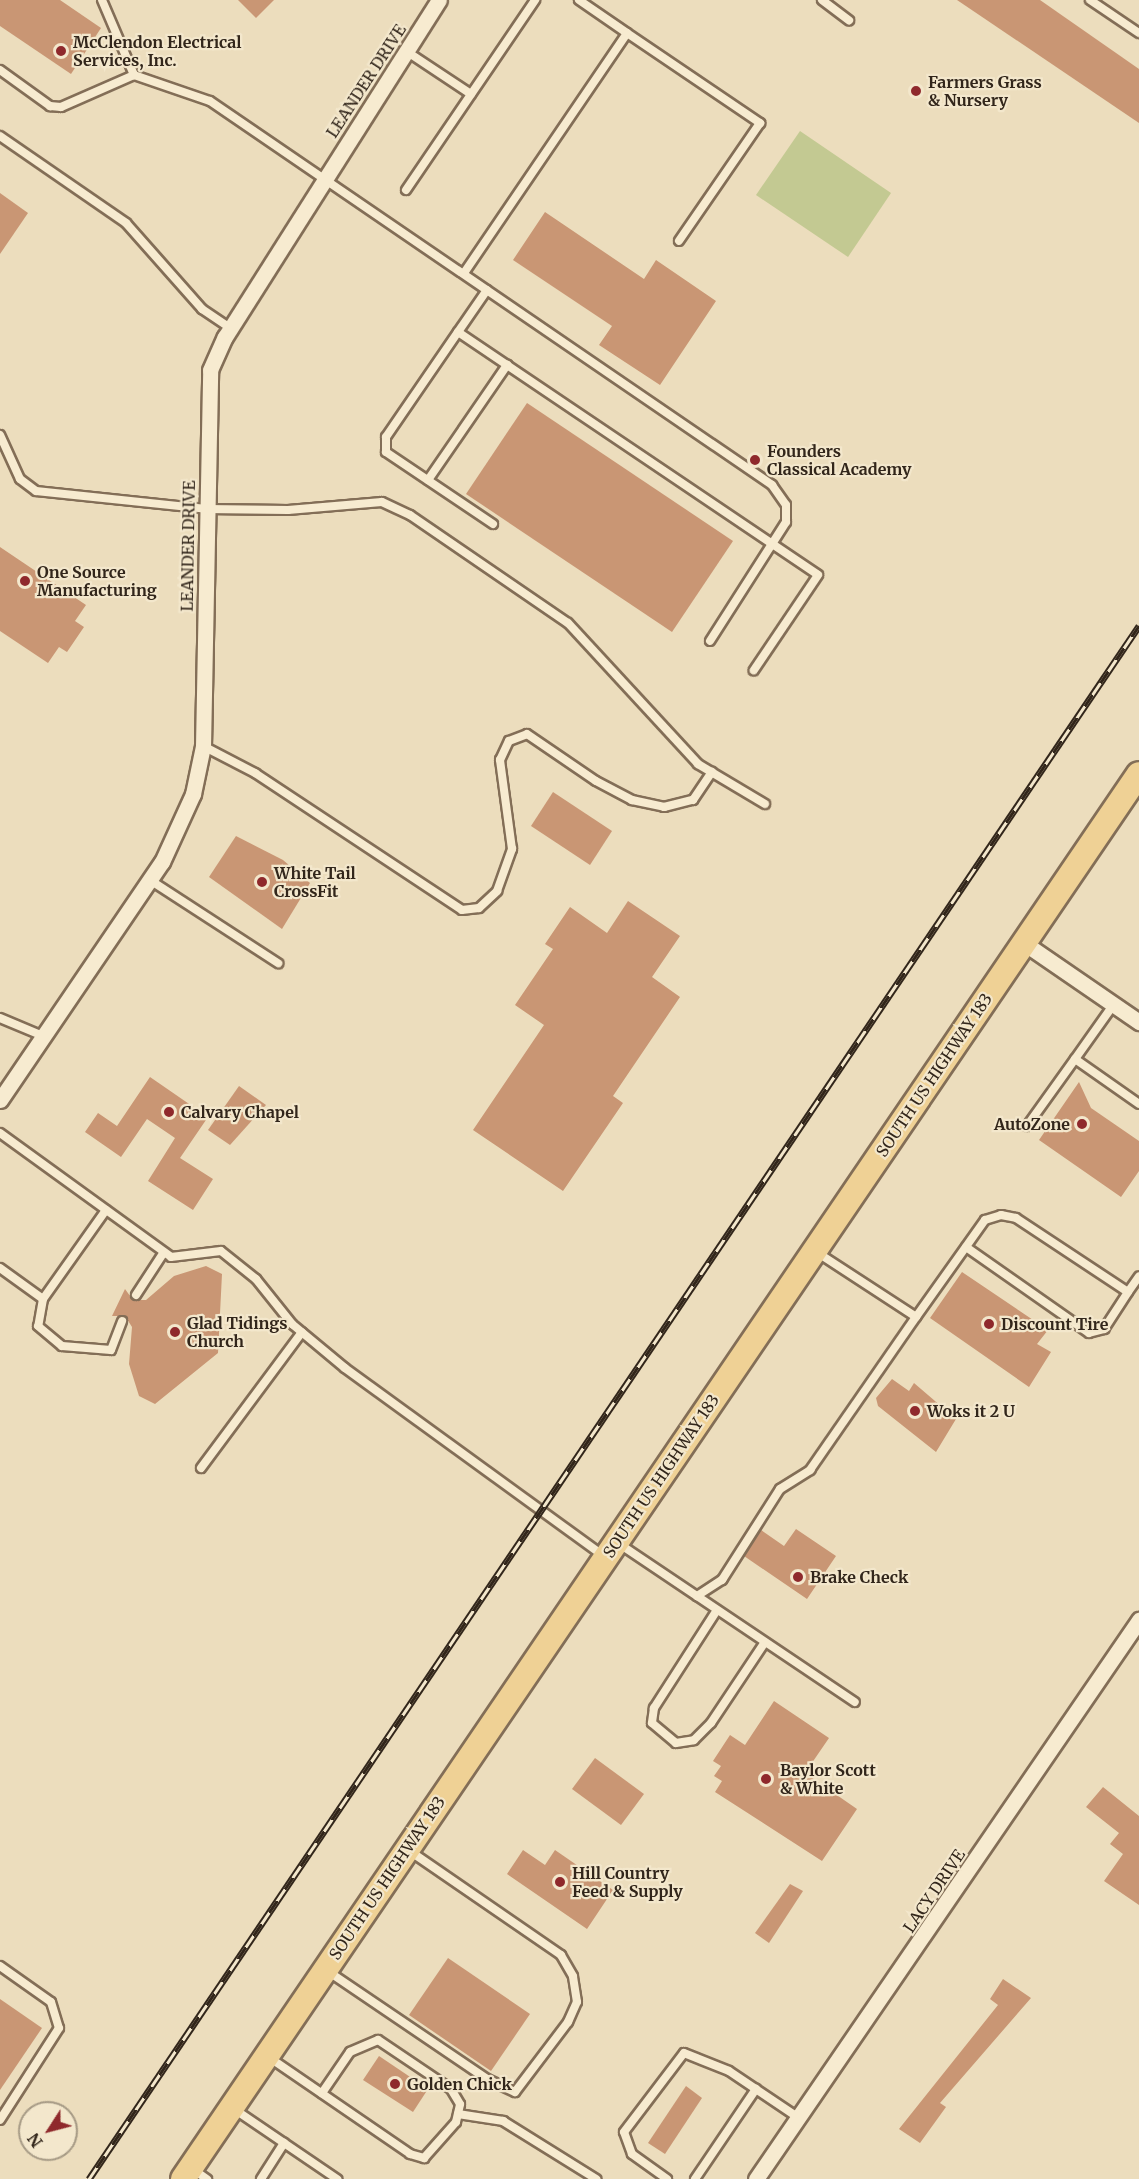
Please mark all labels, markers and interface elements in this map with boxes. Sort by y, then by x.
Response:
street label: LEANDER DRIVE [322,21,410,141]
place label: McClendon Electrical Services, Inc. [73,32,241,70]
marker: McClendon Electrical Services, Inc. [54,44,68,58]
place label: Farmers Grass & Nursery [928,72,1042,110]
marker: Farmers Grass & Nursery [909,84,923,98]
place label: Founders Classical Academy [767,441,912,479]
marker: Founders Classical Academy [748,453,762,467]
street label: LEANDER DRIVE [177,480,199,612]
place label: One Source Manufacturing [37,562,157,600]
marker: One Source Manufacturing [18,574,32,588]
place label: White Tail CrossFit [274,863,356,901]
marker: White Tail CrossFit [255,875,269,889]
street label: SOUTH US HIGHWAY 183 [872,990,996,1160]
place label: Calvary Chapel [181,1102,299,1122]
marker: Calvary Chapel [162,1105,176,1119]
place label: AutoZone [994,1114,1070,1134]
marker: AutoZone [1075,1117,1089,1131]
place label: Glad Tidings Church [187,1313,288,1351]
place label: Discount Tire [1001,1314,1108,1334]
marker: Discount Tire [982,1317,996,1331]
marker: Glad Tidings Church [168,1325,182,1339]
street label: SOUTH US HIGHWAY 183 [599,1391,723,1561]
place label: Woks it 2 U [927,1401,1015,1421]
marker: Woks it 2 U [908,1404,922,1418]
place label: Brake Check [810,1567,908,1587]
marker: Brake Check [791,1570,805,1584]
place label: Baylor Scott & White [780,1760,876,1798]
marker: Baylor Scott & White [757,1770,775,1788]
street label: SOUTH US HIGHWAY 183 [325,1793,449,1963]
street label: LACY DRIVE [899,1846,969,1936]
place label: Hill Country Feed & Supply [572,1863,683,1901]
marker: Hill Country Feed & Supply [553,1875,567,1889]
place label: Golden Chick [407,2074,512,2094]
marker: Golden Chick [388,2077,402,2091]
north arrow [18,2101,78,2161]
text: N [23,2129,47,2151]

